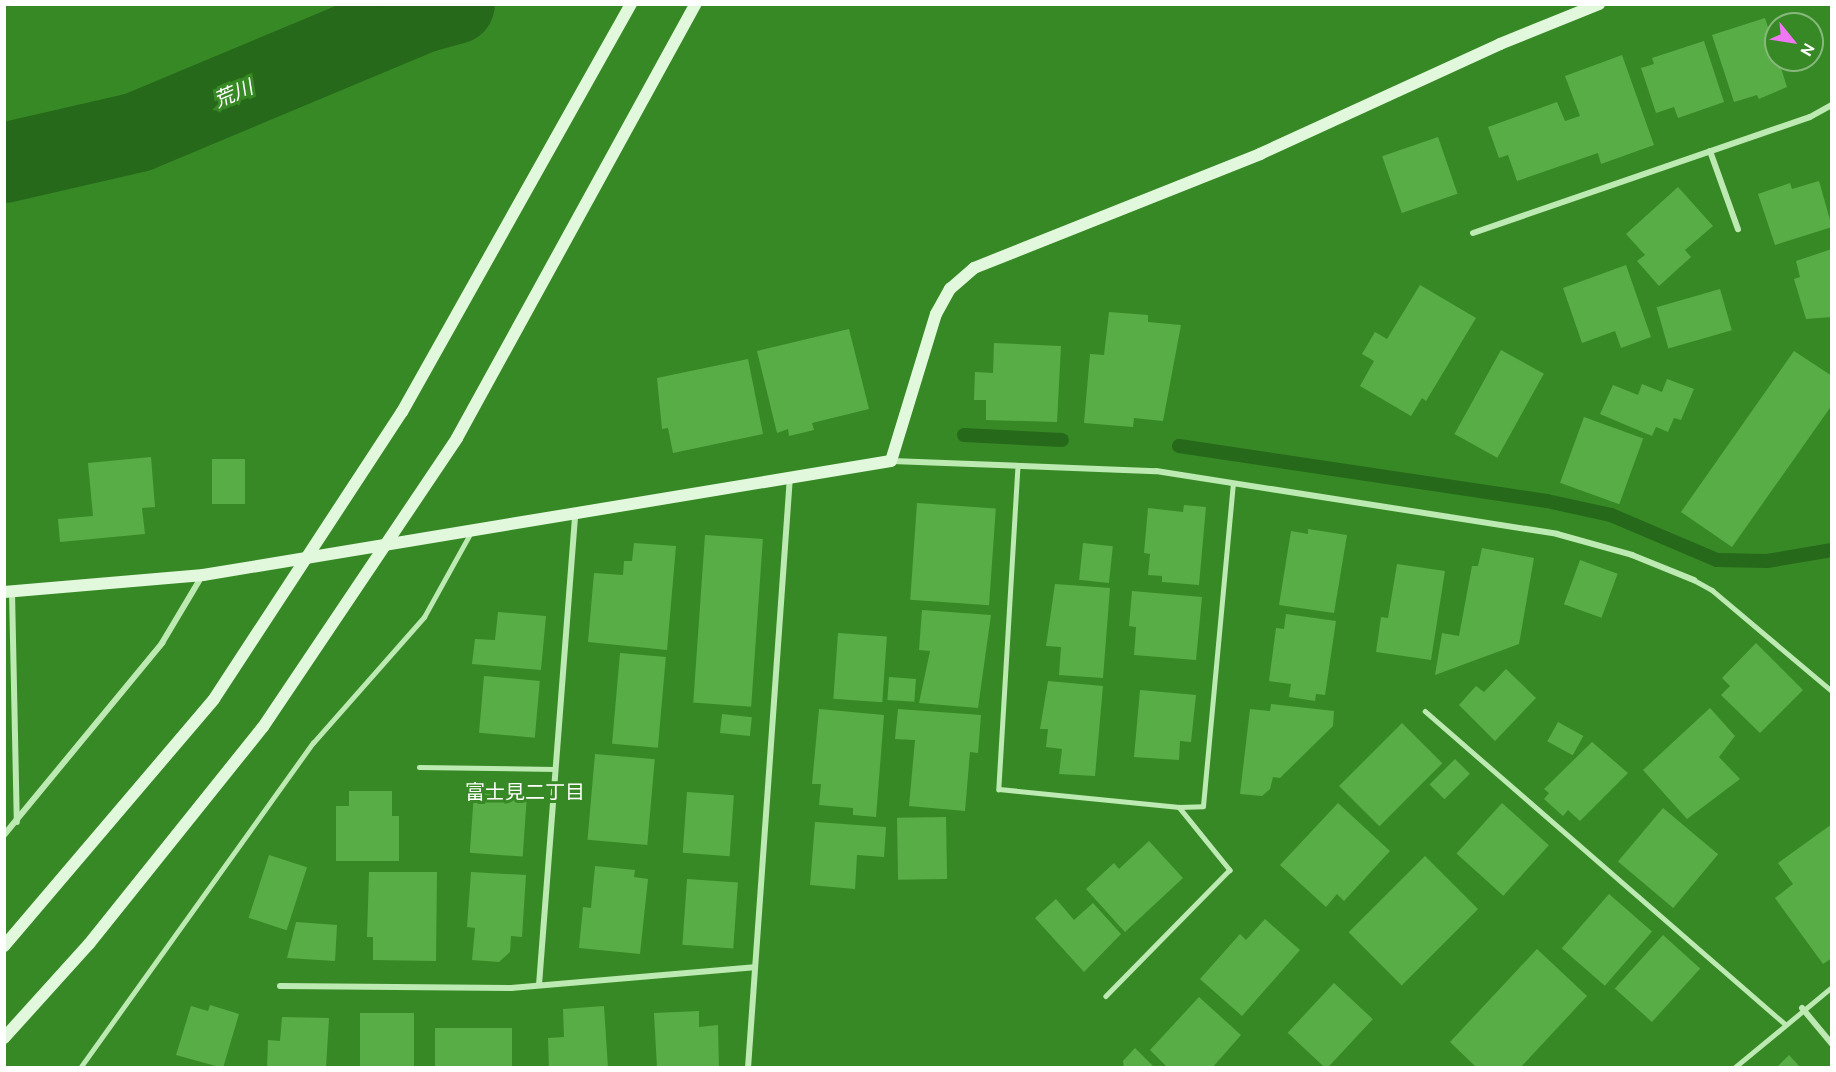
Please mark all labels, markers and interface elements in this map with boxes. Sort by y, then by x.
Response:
north arrow [1764,12,1824,72]
text: N [1797,40,1819,60]
water label: 荒川 [210,74,256,112]
district label: 富士見二丁目 [465,779,585,803]

